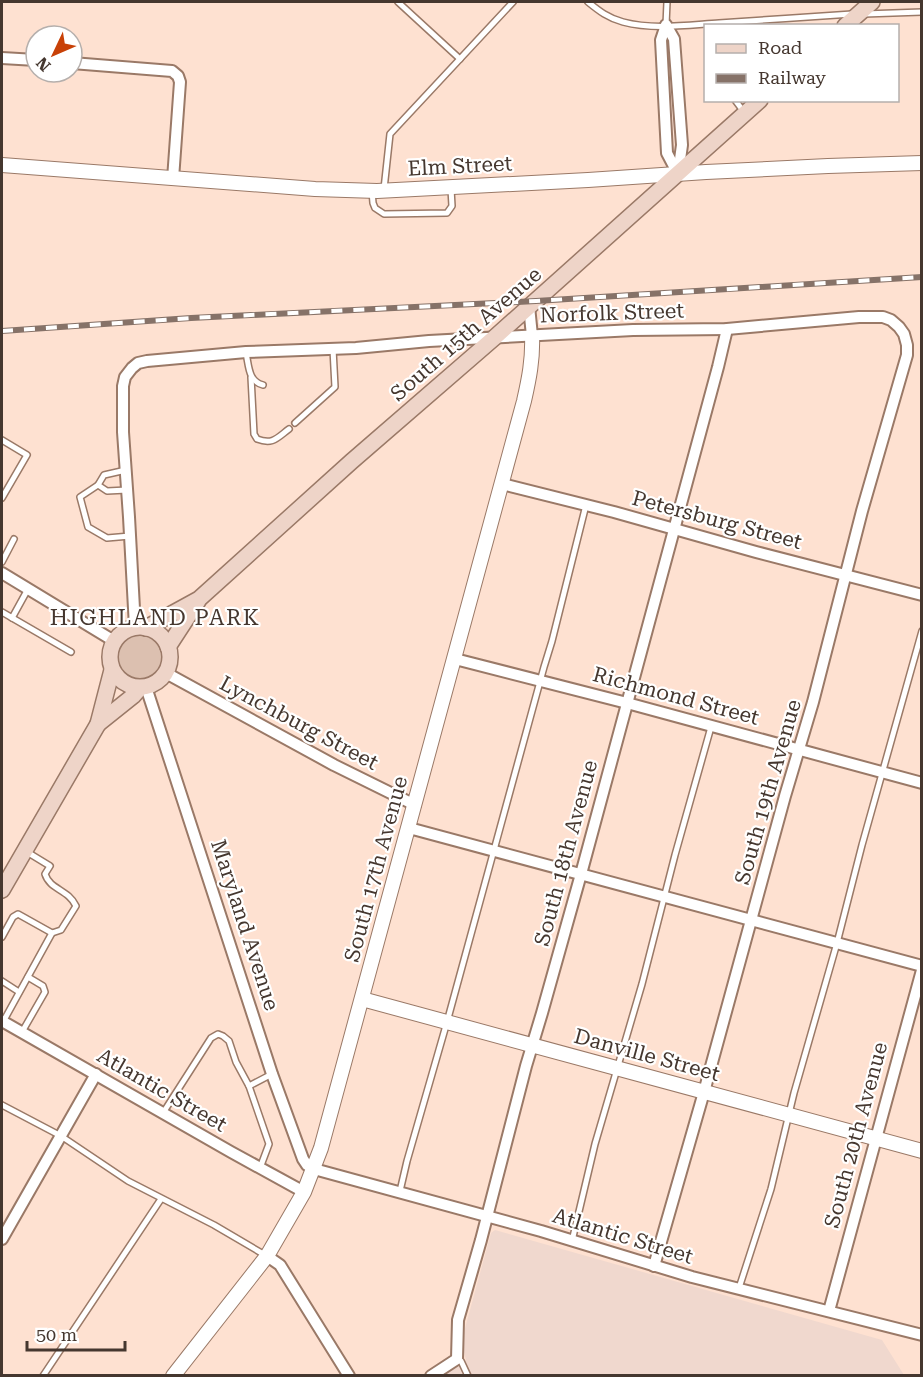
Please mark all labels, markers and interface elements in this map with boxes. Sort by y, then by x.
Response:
north arrow [24,24,84,84]
legend [704,24,899,102]
text: Road [758,37,803,58]
text: N [32,53,55,75]
text: Railway [758,67,826,88]
street label: Elm Street [407,151,513,181]
street label: South 15th Avenue [386,262,546,406]
street label: Norfolk Street [539,298,685,328]
street label: Petersburg Street [629,486,805,554]
district label: HIGHLAND PARK [50,605,260,630]
street label: Richmond Street [590,662,762,730]
street label: Lynchburg Street [216,671,383,775]
street label: South 19th Avenue [730,697,806,887]
street label: South 18th Avenue [530,757,602,949]
street label: South 17th Avenue [340,773,412,965]
street label: Maryland Avenue [206,837,284,1013]
street label: Danville Street [572,1024,723,1086]
street label: South 20th Avenue [820,1039,892,1231]
street label: Atlantic Street [93,1043,231,1137]
street label: Atlantic Street [550,1203,696,1269]
scale bar [27,1314,124,1352]
text: 50 m [36,1324,77,1345]

